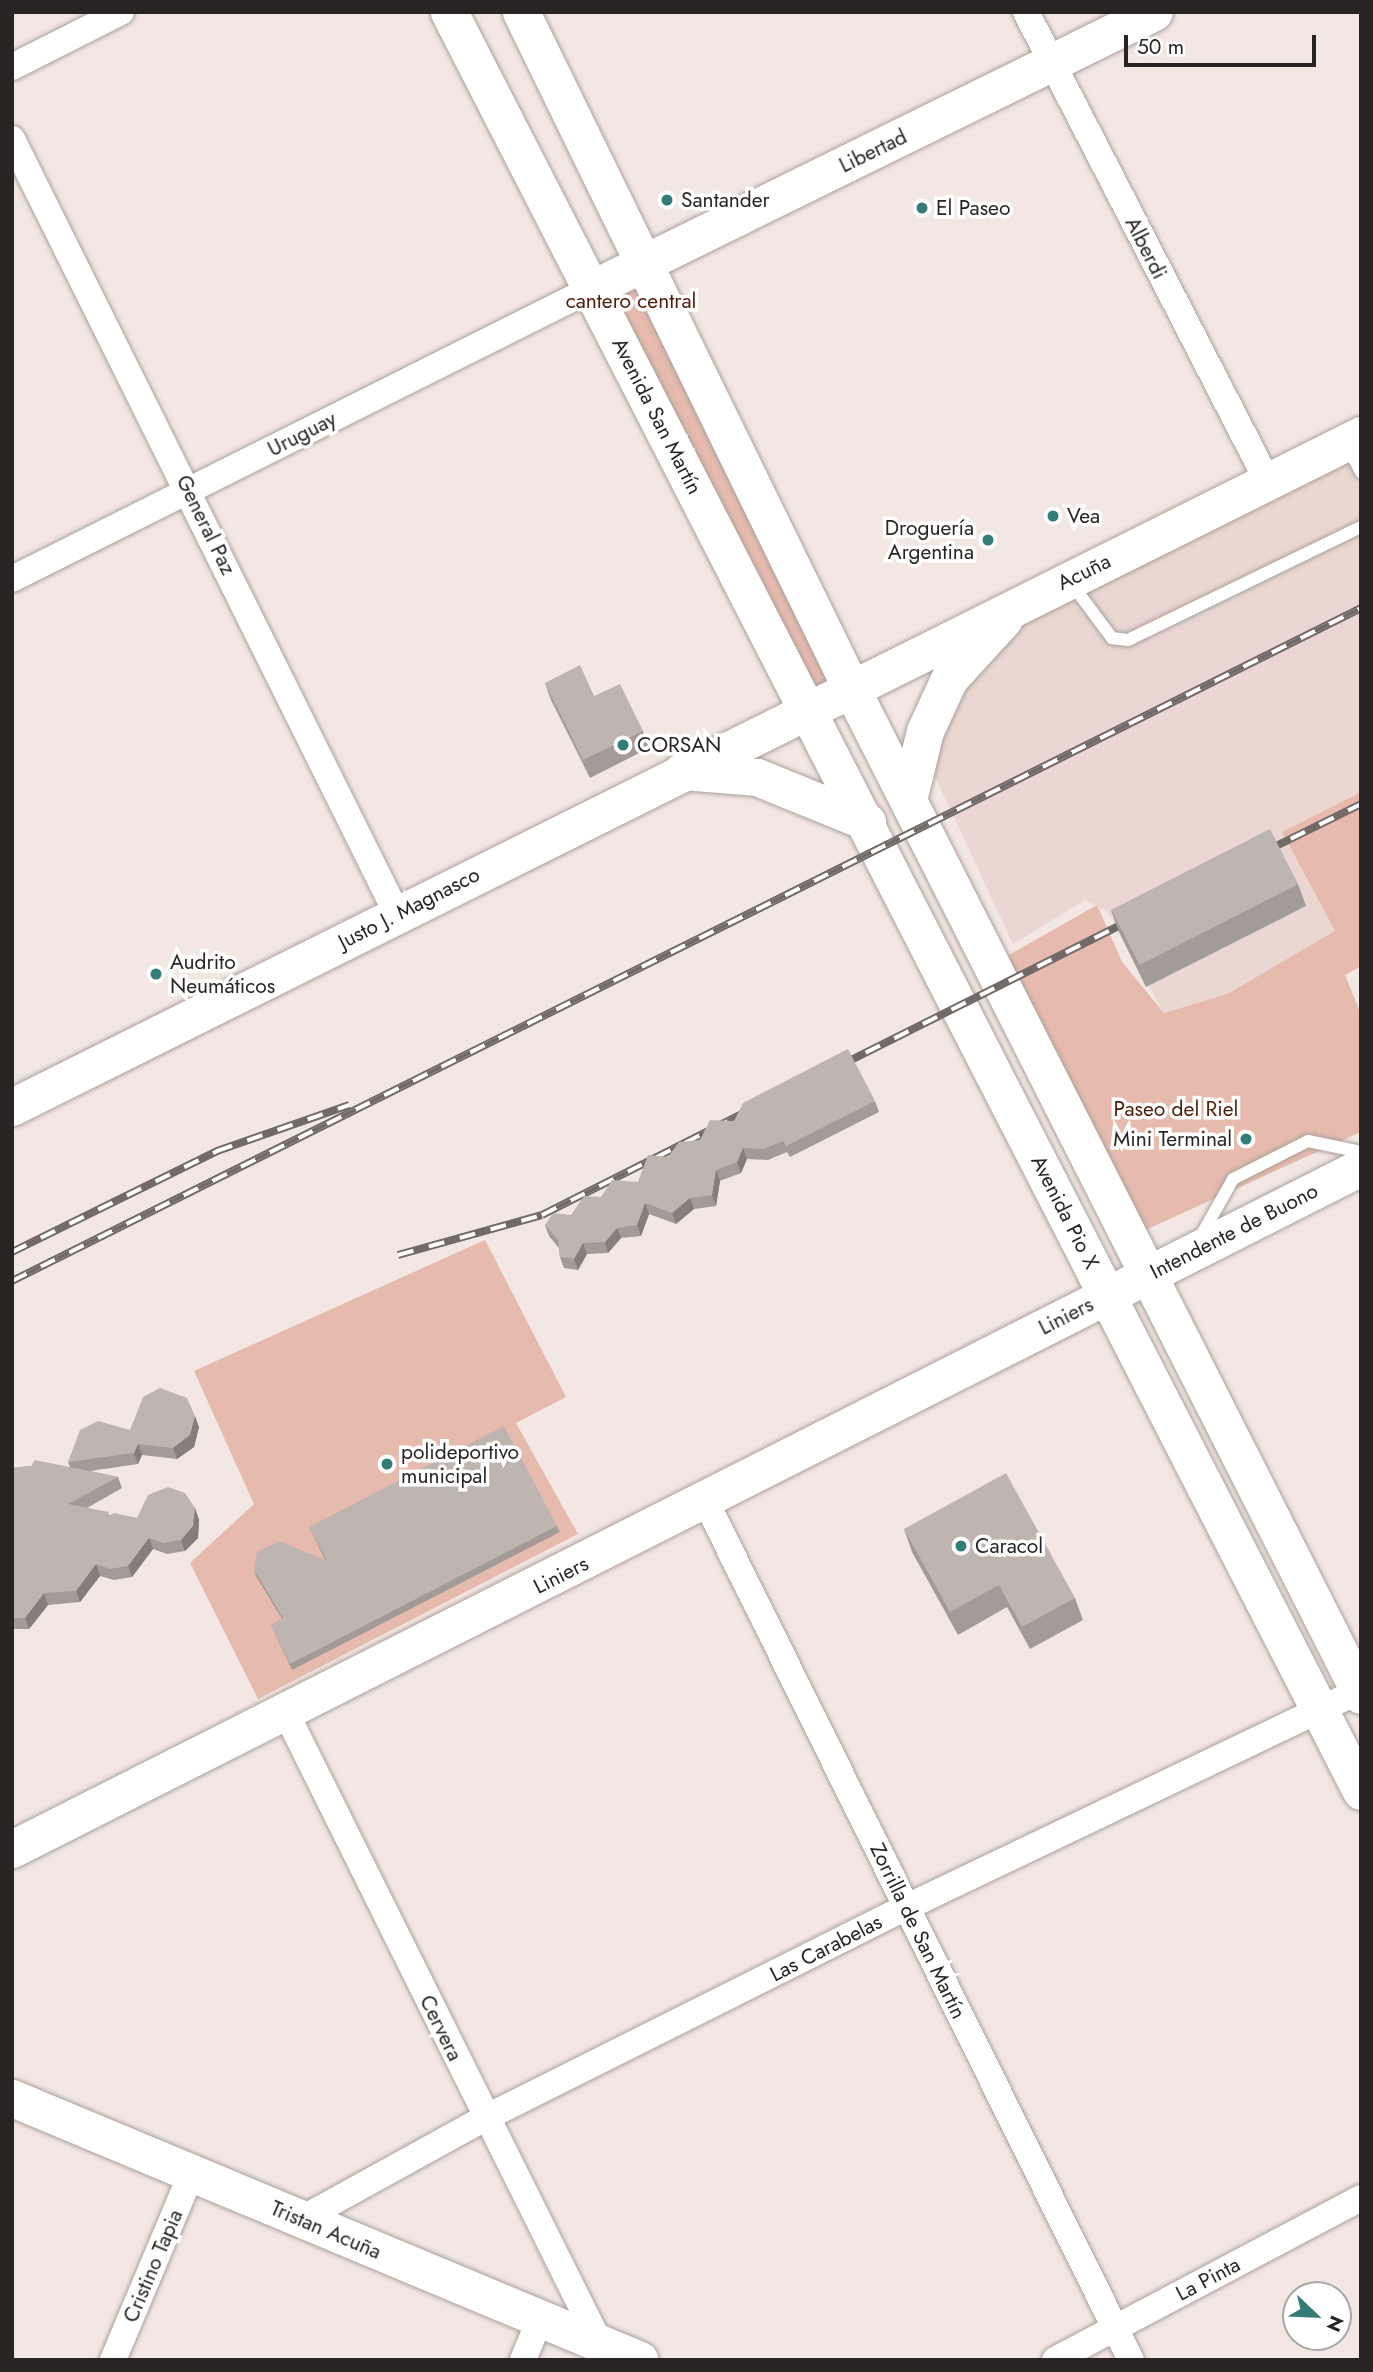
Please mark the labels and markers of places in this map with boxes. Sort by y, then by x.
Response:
place label: Santander [681,187,770,213]
marker: Santander [659,192,675,208]
place label: El Paseo [936,195,1010,221]
marker: El Paseo [914,200,930,216]
place label: Vea [1067,503,1100,529]
marker: Vea [1045,508,1061,524]
place label: Droguería Argentina [885,515,974,565]
marker: Droguería Argentina [980,532,996,548]
place label: CORSAN [637,732,721,758]
marker: CORSAN [615,737,631,753]
place label: Audrito Neumáticos [170,949,275,999]
marker: Audrito Neumáticos [148,966,164,982]
place label: Mini Terminal [1113,1126,1232,1152]
marker: Mini Terminal [1238,1131,1254,1147]
place label: polideportivo municipal [401,1439,519,1489]
marker: polideportivo municipal [379,1456,395,1472]
place label: Caracol [975,1533,1043,1559]
marker: Caracol [953,1538,969,1554]

